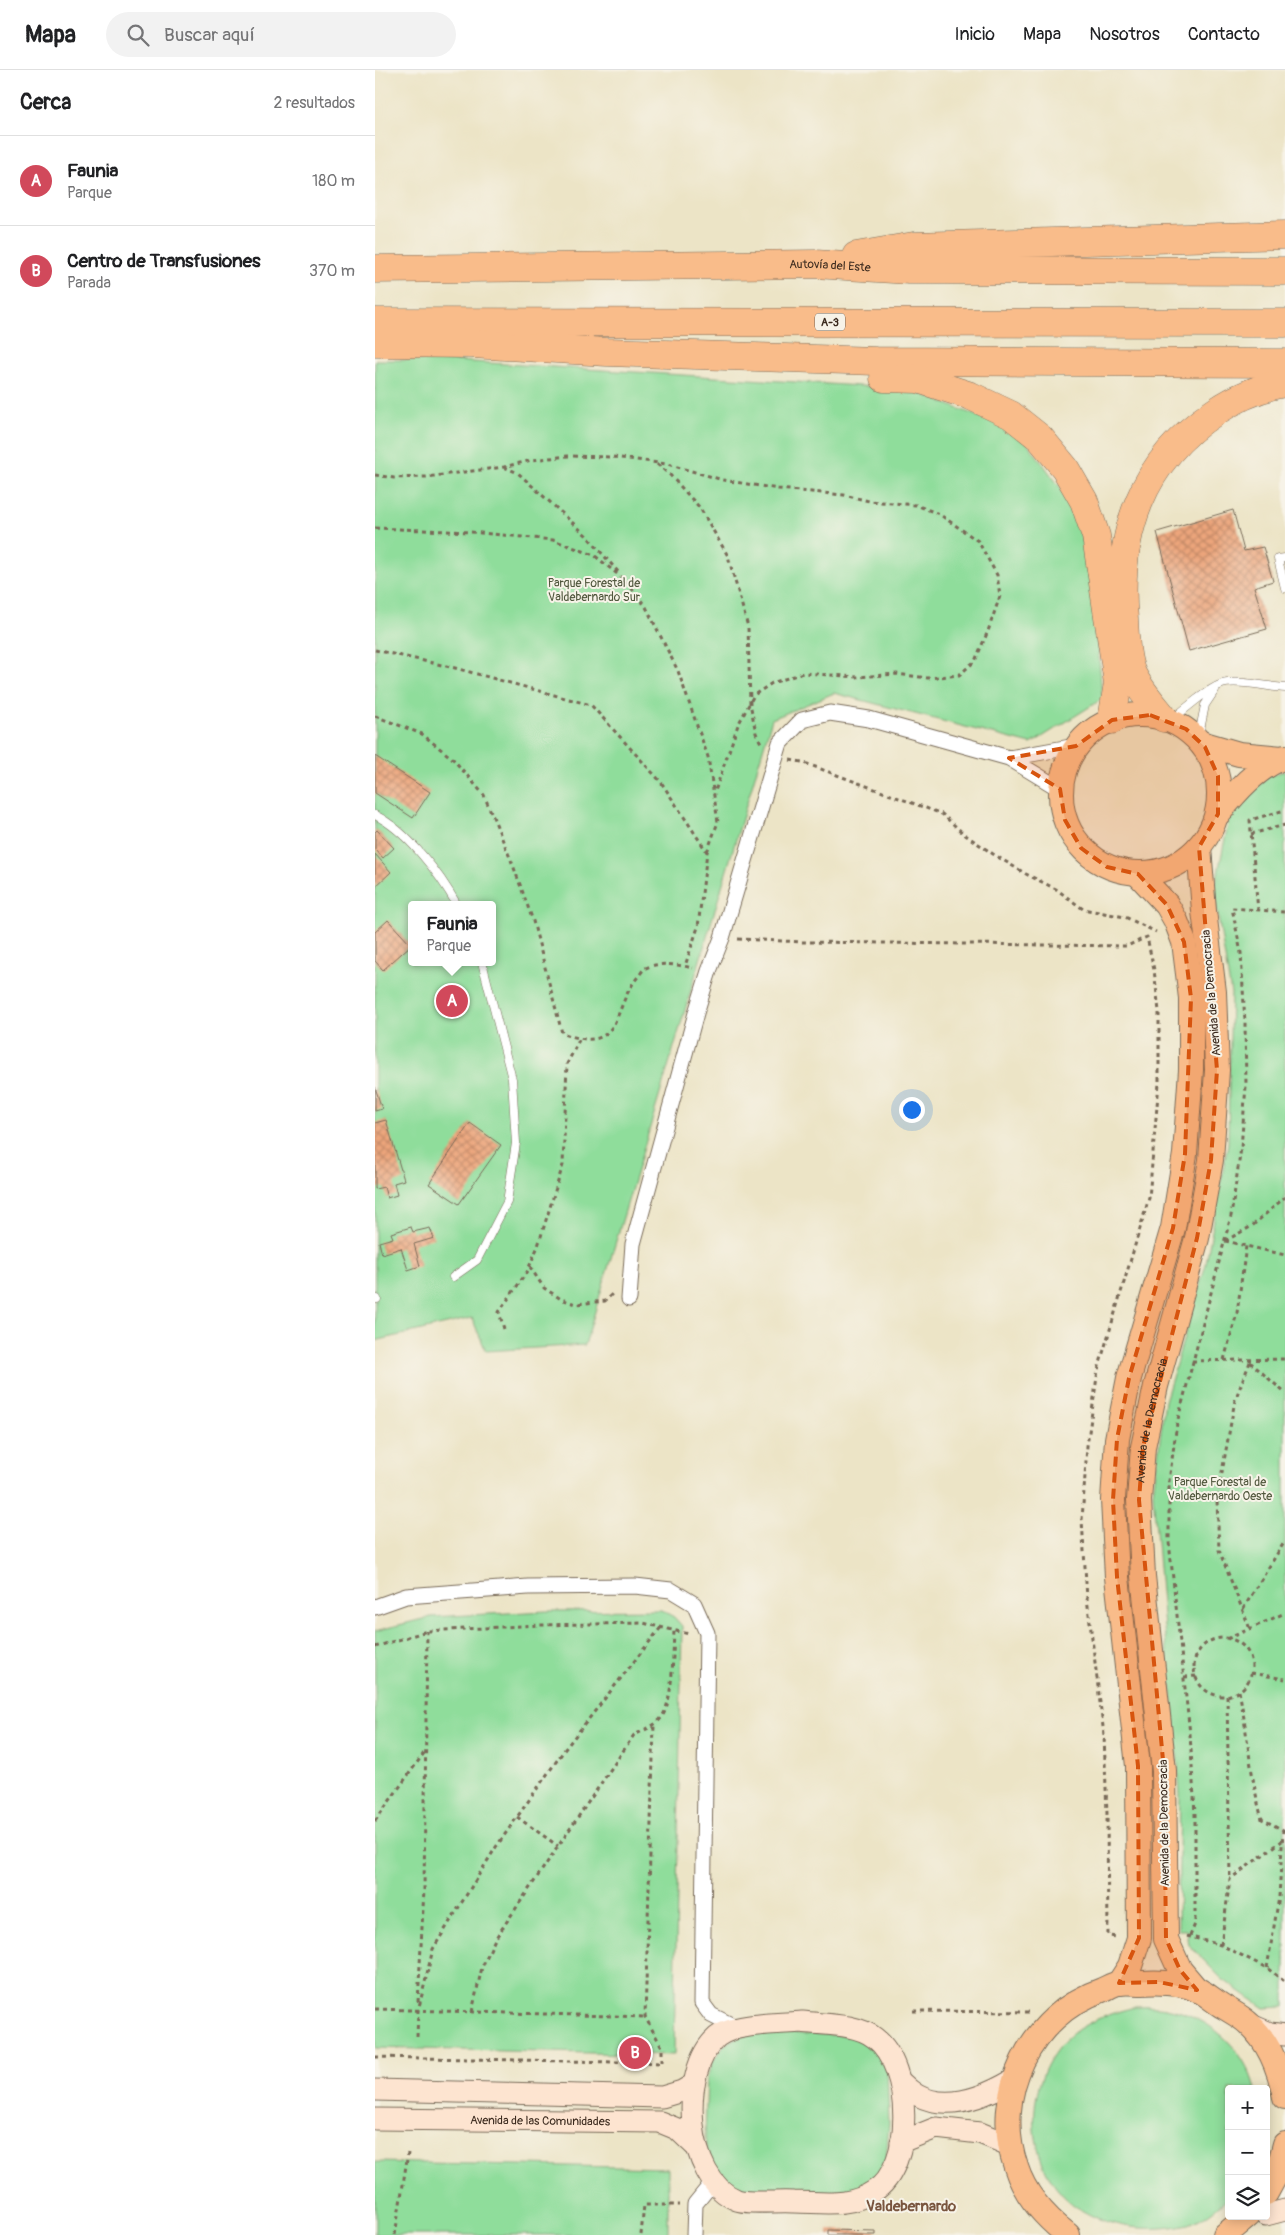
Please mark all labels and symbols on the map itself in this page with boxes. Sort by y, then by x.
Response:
street label: Autovía del Este [789,257,871,276]
road number: A-3 [815,313,845,330]
park label: Parque Forestal de Valdebernardo Sur [548,576,641,605]
street label: Avenida de la Democracia [1198,929,1224,1057]
pin: A [436,982,468,1020]
your location [899,1097,925,1123]
street label: Avenida de la Democracia [1133,1356,1171,1484]
park label: Parque Forestal de Valdebernardo Oeste [1168,1475,1272,1504]
street label: Avenida de la Democracia [1156,1759,1173,1887]
pin: B [619,2034,651,2072]
street label: Avenida de las Comunidades [470,2113,611,2129]
district label: Valdebernardo [866,2197,956,2216]

